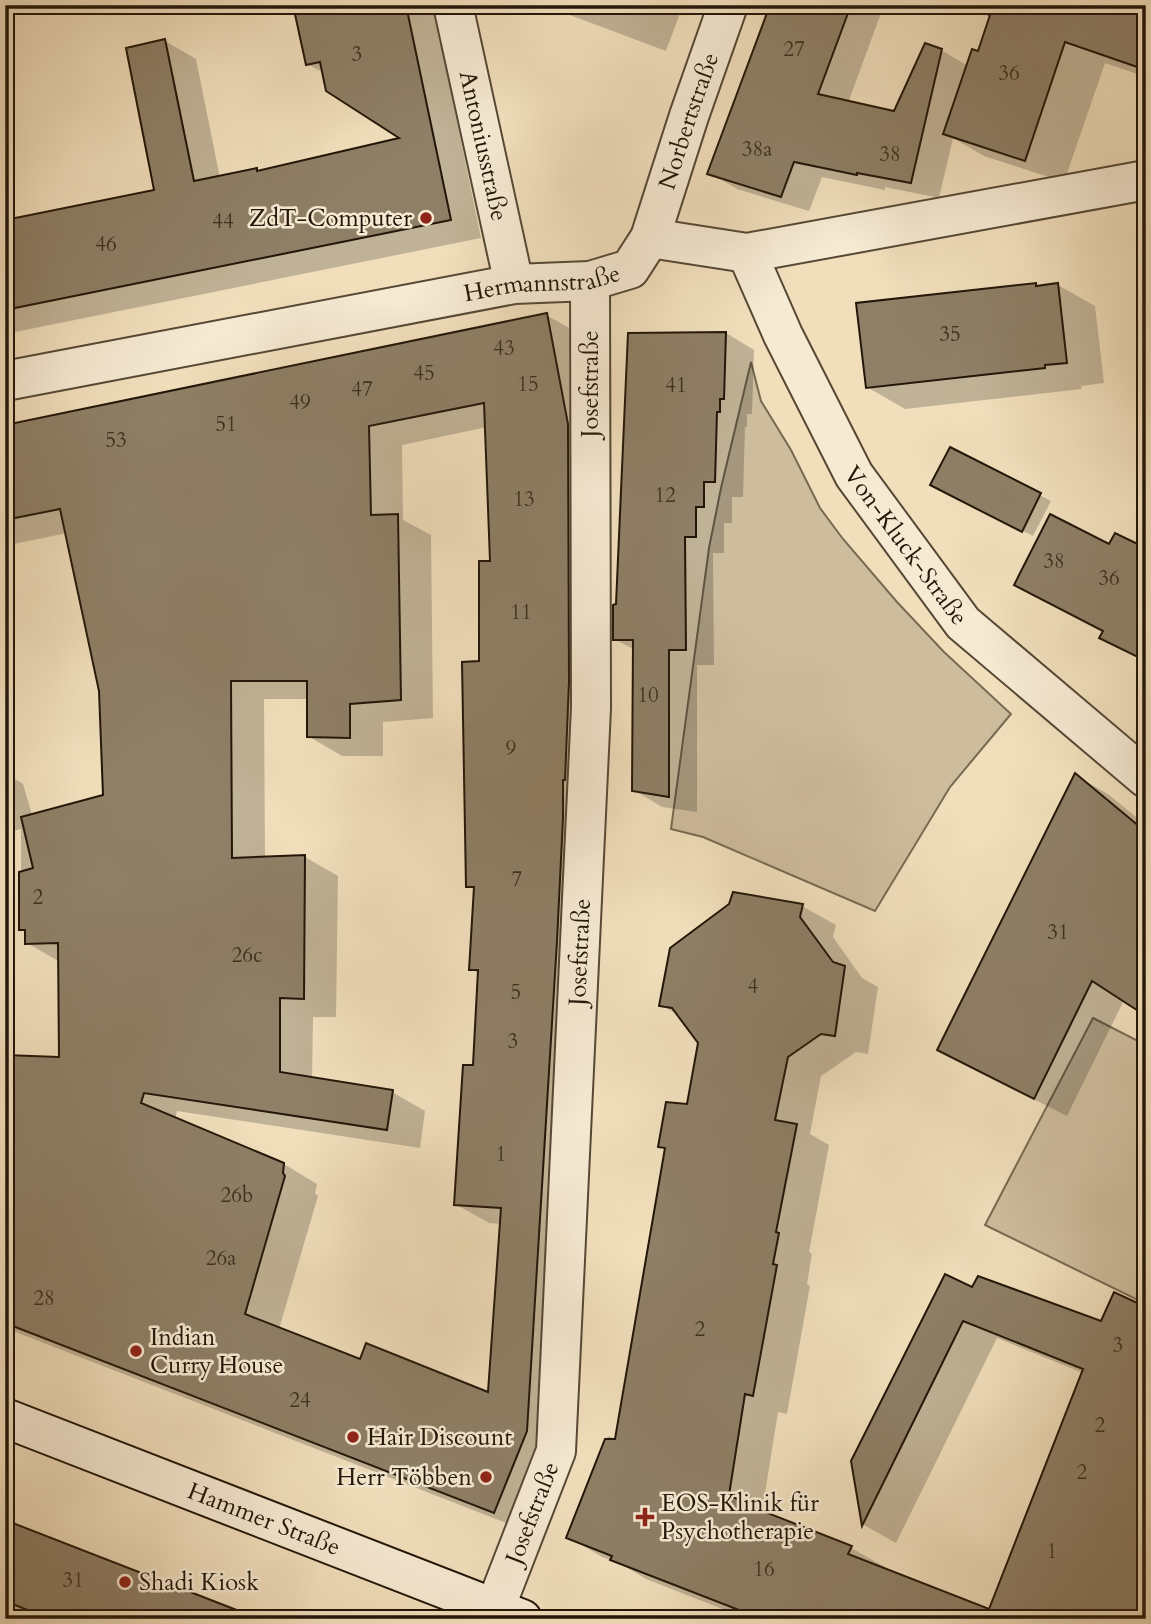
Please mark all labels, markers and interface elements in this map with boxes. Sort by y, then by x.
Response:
house number: 27 [783,35,805,64]
house number: 3 [352,40,362,69]
street label: Norbertstraße [650,48,727,194]
house number: 36 [998,59,1020,88]
street label: Antoniusstraße [451,67,516,224]
house number: 38a [742,135,772,164]
house number: 38 [879,140,901,169]
place label: ZdT-Computer [249,202,412,235]
house number: 44 [212,207,234,236]
marker: ZdT-Computer [418,210,434,226]
house number: 46 [95,230,117,259]
street label: Hermannstraße [461,256,624,310]
house number: 35 [939,320,961,349]
street label: Josefstraße [574,330,607,441]
house number: 43 [493,334,515,363]
house number: 45 [413,359,435,388]
house number: 15 [517,370,539,399]
house number: 41 [665,371,687,400]
house number: 47 [351,375,373,404]
house number: 49 [289,388,311,417]
house number: 51 [215,410,237,439]
house number: 53 [105,426,127,455]
street label: Von-Kluck-Straße [836,459,976,632]
house number: 12 [654,481,676,510]
house number: 13 [513,485,535,514]
house number: 38 [1043,547,1065,576]
house number: 36 [1098,564,1120,593]
house number: 11 [510,598,532,627]
house number: 10 [637,681,659,710]
house number: 9 [506,734,517,763]
house number: 7 [512,865,523,894]
house number: 2 [33,883,44,912]
street label: Josefstraße [560,898,599,1009]
house number: 31 [1047,918,1069,947]
house number: 26c [231,941,263,970]
house number: 4 [748,972,759,1001]
house number: 5 [511,978,521,1007]
house number: 3 [508,1027,518,1056]
house number: 1 [496,1140,506,1169]
house number: 26b [221,1181,253,1210]
house number: 26a [206,1244,236,1273]
house number: 28 [33,1284,55,1313]
house number: 2 [695,1315,706,1344]
place label: Indian Curry House [150,1321,283,1382]
house number: 3 [1113,1331,1123,1360]
marker: Indian Curry House [128,1343,144,1359]
house number: 24 [289,1386,311,1415]
house number: 2 [1095,1411,1106,1440]
place label: Hair Discount [367,1421,512,1454]
marker: Hair Discount [345,1429,361,1445]
street label: Josefstraße [496,1457,567,1572]
house number: 2 [1077,1458,1088,1487]
place label: Herr Többen [336,1461,472,1494]
marker: Herr Többen [478,1469,494,1485]
street label: Hammer Straße [183,1474,345,1563]
place label: EOS-Klinik für Psychotherapie [661,1487,819,1548]
marker: EOS-Klinik für Psychotherapie [635,1507,655,1527]
house number: 1 [1047,1537,1057,1566]
house number: 16 [753,1555,775,1584]
house number: 31 [62,1566,84,1595]
place label: Shadi Kiosk [139,1566,259,1599]
marker: Shadi Kiosk [117,1574,133,1590]

